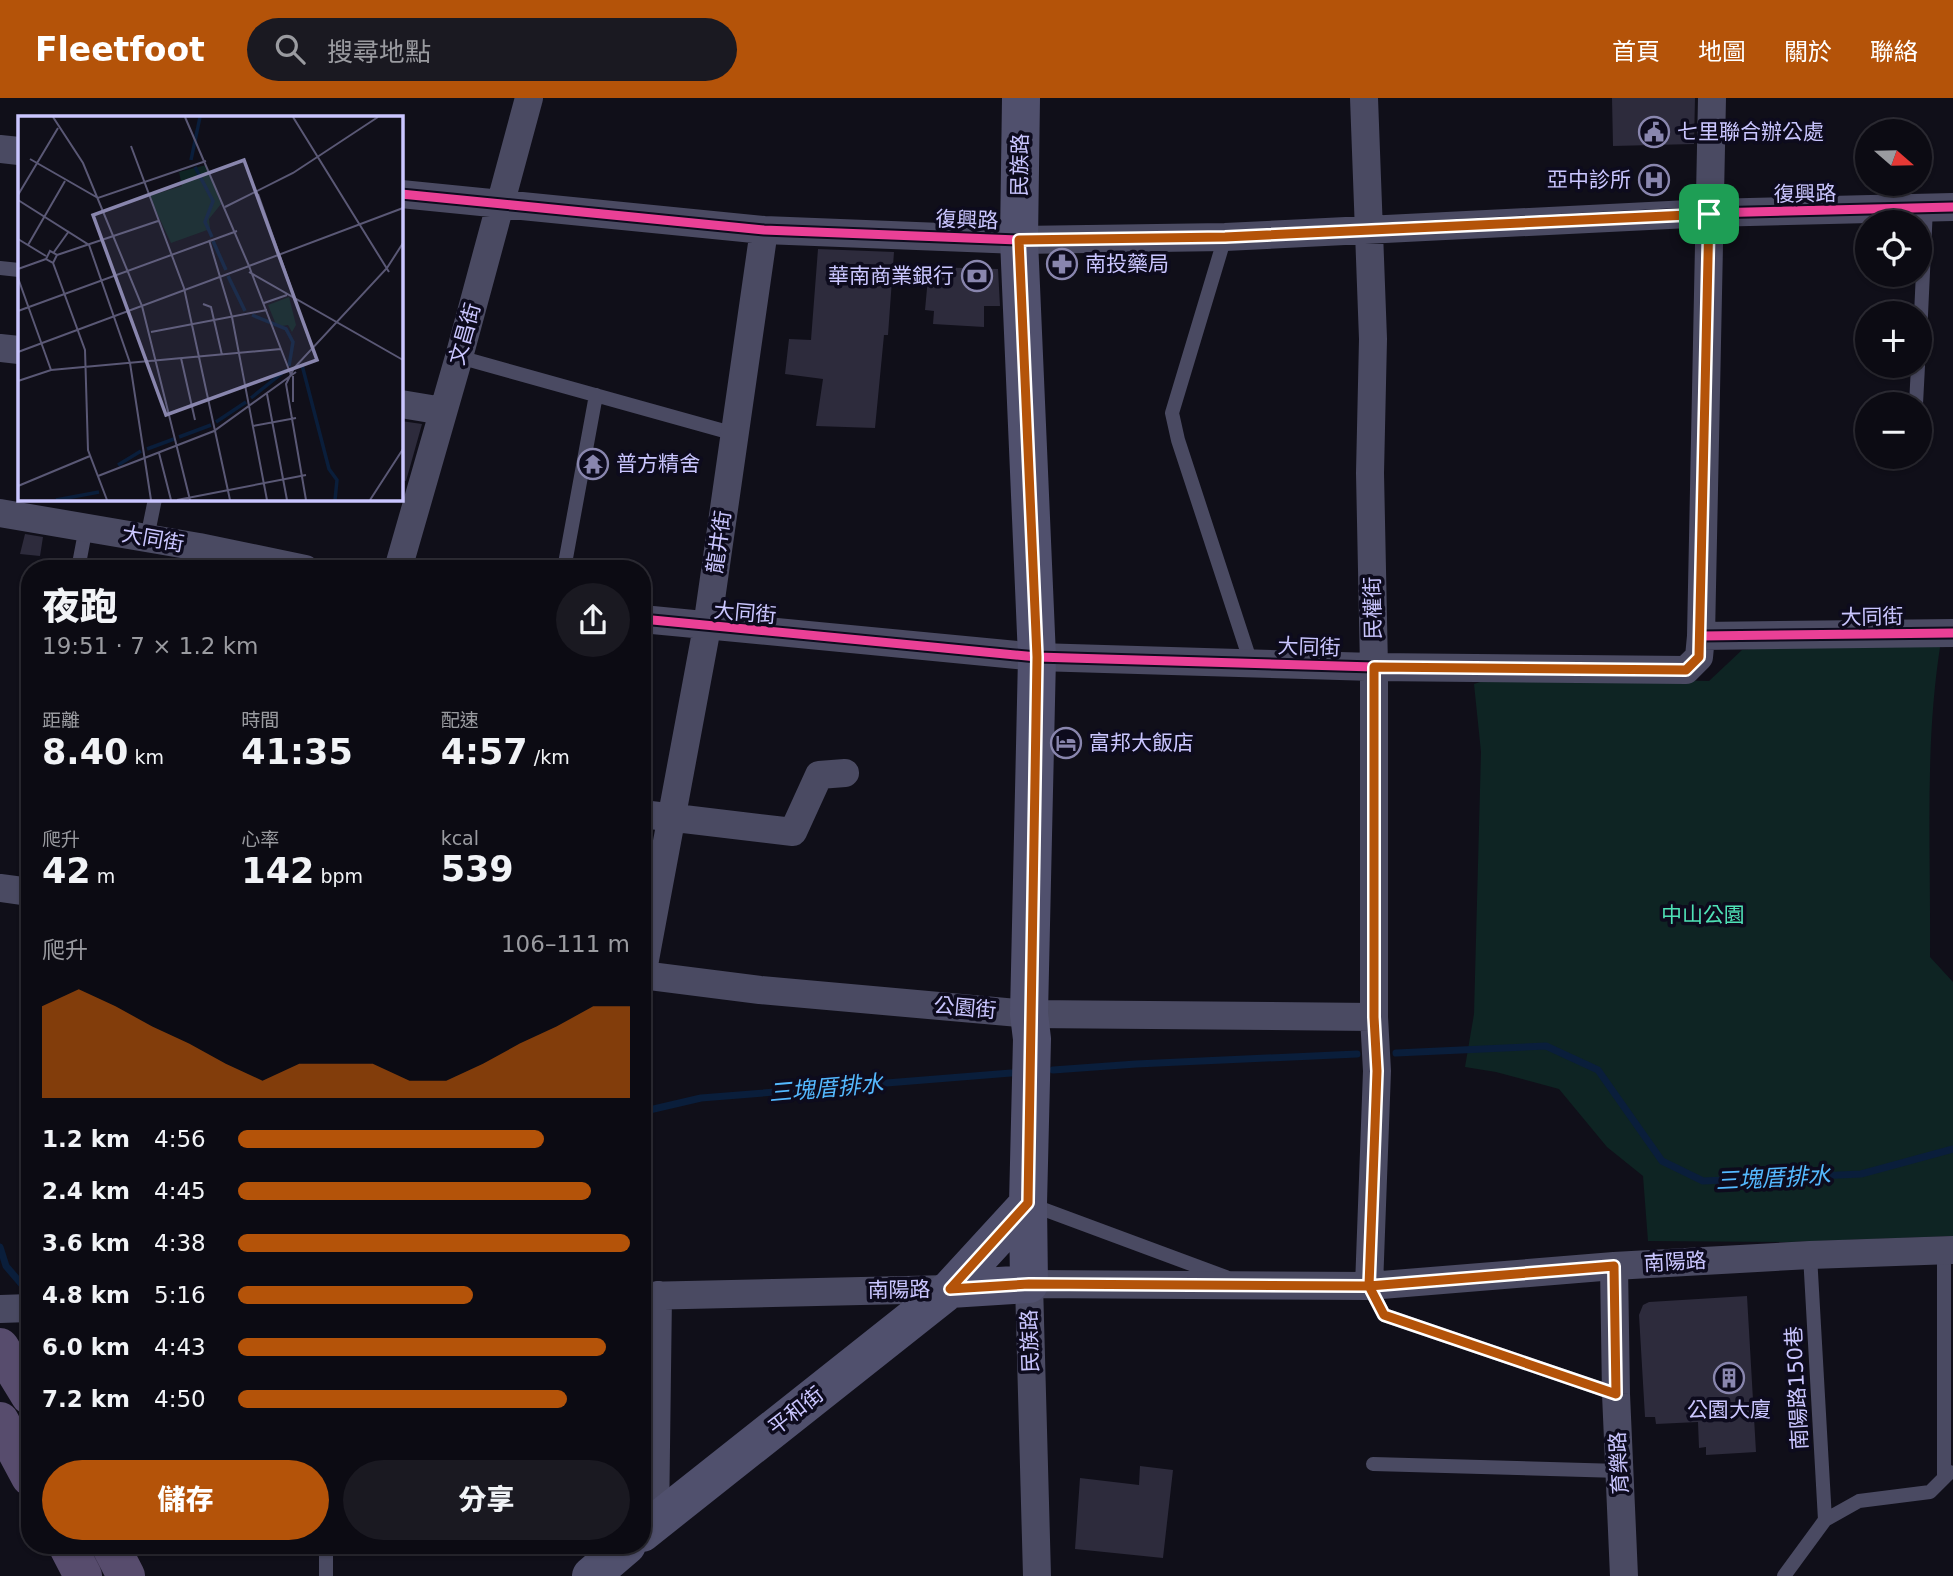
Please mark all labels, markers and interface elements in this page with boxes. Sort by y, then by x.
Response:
search box [247,18,737,81]
text: Fleetfoot [35,30,205,69]
icon: search [271,30,309,68]
text: 搜尋地點 [327,37,431,67]
text: 首頁 [1612,38,1660,66]
text: 地圖 [1698,38,1746,66]
text: 關於 [1784,38,1832,66]
text: 聯絡 [1870,38,1918,66]
public building icon: 七里聯合辦公處 [1637,115,1671,149]
inset map [18,116,402,500]
north arrow [1855,119,1932,196]
map controls [1855,119,1932,469]
place label: 七里聯合辦公處 [1677,120,1824,144]
street label: 民族路 [1007,133,1033,197]
hospital icon: 亞中診所 [1637,163,1671,197]
place label: 亞中診所 [1547,168,1631,192]
street label: 復興路 [1773,181,1837,207]
pin [1679,184,1739,244]
icon: arrive [1690,195,1728,233]
street label: 復興路 [935,207,999,233]
button: locate [1855,210,1932,287]
pharmacy icon: 南投藥局 [1045,247,1079,281]
place label: 南投藥局 [1085,252,1169,276]
bank icon: 華南商業銀行 [960,259,994,293]
place label: 華南商業銀行 [828,264,954,288]
street label: 文昌街 [445,300,485,368]
button: + [1855,301,1932,378]
button: − [1855,392,1932,469]
temple icon: 普方精舍 [576,447,610,481]
place label: 普方精舍 [616,452,700,476]
street label: 龍井街 [703,509,735,575]
street label: 大同街 [120,522,186,556]
street label: 民權街 [1360,576,1386,640]
button: share [556,583,630,657]
text: 夜跑 [42,585,118,629]
street label: 大同街 [713,598,777,628]
street label: 大同街 [1840,604,1904,630]
text: 19:51 · 7 × 1.2 km [42,633,258,659]
street label: 大同街 [1277,634,1341,660]
text: 距離 [42,709,80,731]
text: 時間 [241,709,279,731]
text: 配速 [441,709,479,731]
hotel icon: 富邦大飯店 [1049,726,1083,760]
place label: 富邦大飯店 [1089,731,1194,755]
text: 8.40 [42,732,128,772]
text: 41:35 [241,732,353,772]
text: 4:57 [441,732,528,772]
text: km [128,746,164,768]
text: /km [528,746,570,768]
text: kcal [441,827,479,849]
text: 爬升 [42,828,80,850]
text: 心率 [241,828,279,850]
text: 539 [441,849,514,889]
text: 42 [42,851,91,891]
text: 142 [241,851,314,891]
text: m [91,865,115,887]
text: bpm [314,865,363,887]
park label: 中山公園 [1661,903,1745,927]
text: 106–111 m [501,931,630,957]
text: 爬升 [42,937,88,963]
street label: 公園街 [933,993,997,1023]
water label: 三塊厝排水 [768,1070,885,1106]
text: 1.2 km [42,1126,130,1152]
text: 4:56 [154,1126,206,1152]
water label: 三塊厝排水 [1715,1162,1832,1194]
text: 2.4 km [42,1178,130,1204]
text: 4:45 [154,1178,206,1204]
text: 3.6 km [42,1230,130,1256]
text: 4:38 [154,1230,206,1256]
street label: 南陽路 [1643,1248,1707,1276]
street label: 南陽路 [867,1277,931,1303]
text: 4.8 km [42,1282,130,1308]
text: 5:16 [154,1282,206,1308]
street label: 民族路 [1017,1309,1043,1373]
street label: 南陽路150巷 [1782,1325,1812,1451]
text: 6.0 km [42,1334,130,1360]
text: 4:43 [154,1334,206,1360]
building icon: 公園大廈 [1712,1361,1746,1395]
street label: 平和街 [764,1382,828,1440]
text: 7.2 km [42,1386,130,1412]
text: 4:50 [154,1386,206,1412]
place label: 公園大廈 [1687,1398,1771,1422]
street label: 育樂路 [1605,1431,1633,1495]
button: 儲存 [42,1460,329,1540]
button: 分享 [343,1460,630,1540]

